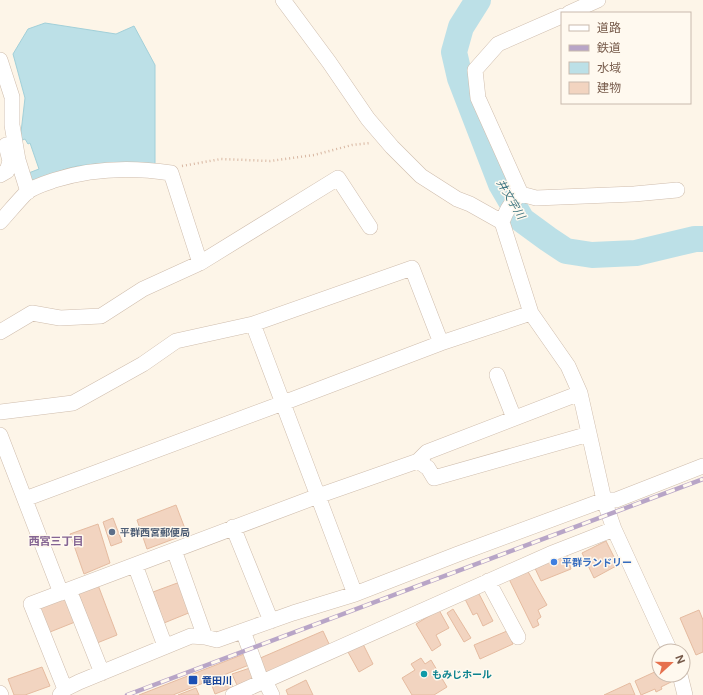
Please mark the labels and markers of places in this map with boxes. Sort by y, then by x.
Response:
place label: 平群西宮郵便局 [120,526,190,538]
marker: 平群西宮郵便局 [107,527,117,537]
place label: 平群ランドリー [562,556,632,568]
marker: 平群ランドリー [549,557,559,567]
place label: もみじホール [432,668,492,680]
marker: もみじホール [419,669,429,679]
marker: 竜田川 [187,674,199,686]
place label: 竜田川 [202,674,232,686]

